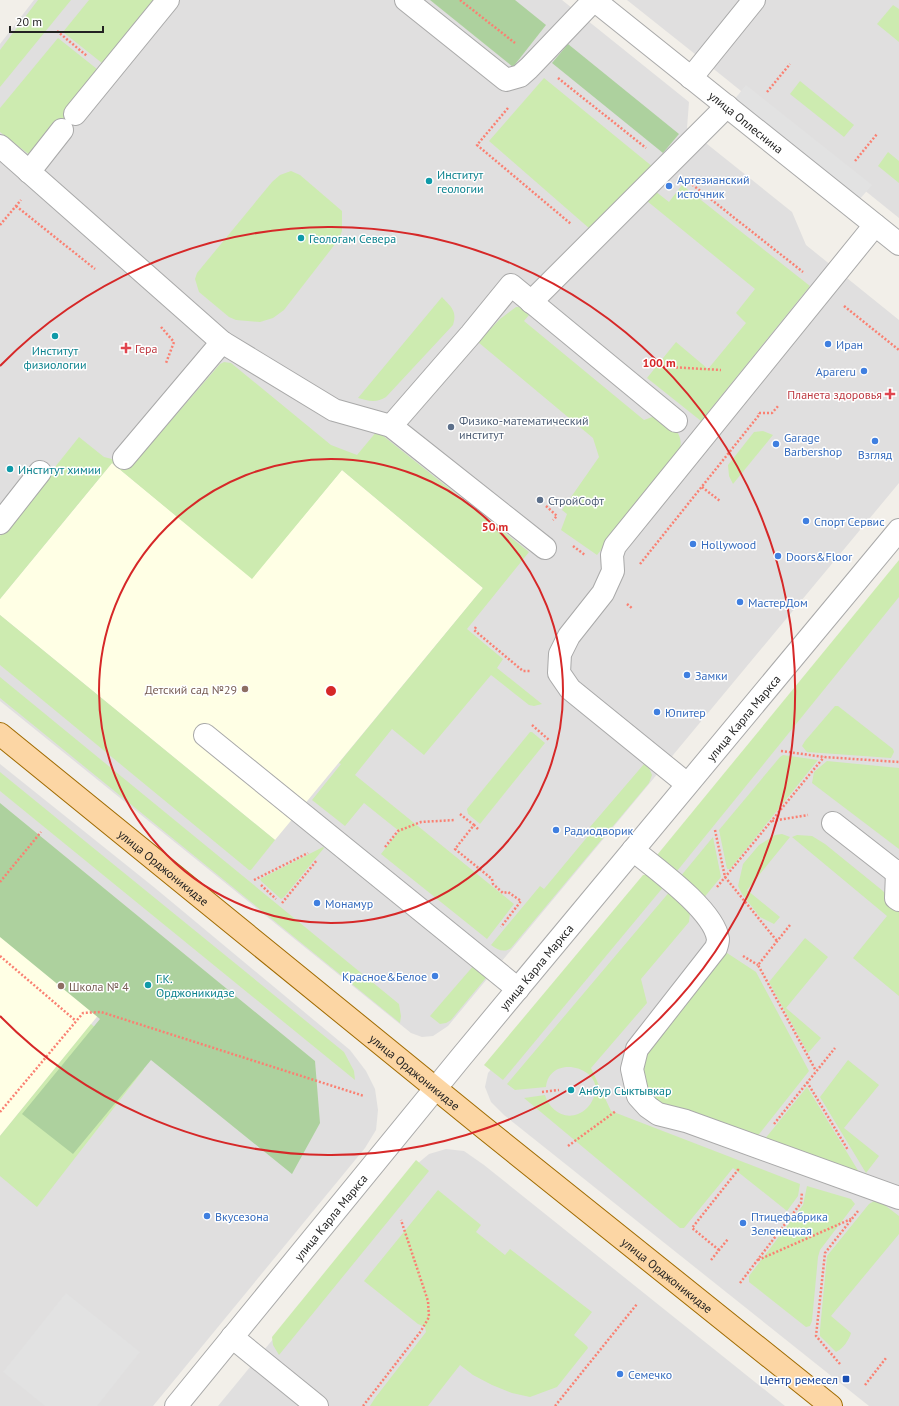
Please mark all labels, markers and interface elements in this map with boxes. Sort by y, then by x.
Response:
scale bar [10,8,103,34]
text: 20 m [16,14,42,29]
street label: улица Оплеснина [706,87,787,156]
place label: Институт геологии [437,167,484,196]
place label: Артезианский источник [677,172,750,201]
marker: Институт геологии [424,176,434,186]
marker: Артезианский источник [664,181,674,191]
place label: Геологам Севера [309,231,396,246]
marker: Геологам Севера [296,233,306,243]
marker: Институт физиологии [50,331,60,341]
place label: Иран [836,337,863,352]
marker: Иран [823,339,833,349]
place label: Гера [135,341,158,356]
marker: Гера [120,342,132,354]
place label: Институт физиологии [24,343,86,372]
text: 100 m [642,355,676,370]
place label: Apareru [816,364,856,379]
marker: Apareru [859,366,869,376]
place label: Планета здоровья [787,387,882,402]
marker: Планета здоровья [885,389,895,399]
place label: Физико-математический институт [459,413,589,442]
marker: Физико-математический институт [446,422,456,432]
place label: Garage Barbershop [784,430,842,459]
marker: Взгляд [870,436,880,446]
marker: Garage Barbershop [771,439,781,449]
place label: Взгляд [858,447,893,462]
place label: Институт химии [18,462,101,477]
marker: Институт химии [5,464,15,474]
place label: СтройСофт [548,493,604,508]
marker: СтройСофт [535,495,545,505]
place label: Спорт Сервис [814,514,885,529]
marker: Спорт Сервис [801,516,811,526]
text: 50 m [482,519,508,534]
place label: Hollywood [701,537,756,552]
marker: Hollywood [688,539,698,549]
place label: Doors&Floor [786,549,852,564]
marker: Doors&Floor [773,551,783,561]
place label: МастерДом [748,595,808,610]
marker: МастерДом [735,597,745,607]
place label: Замки [695,668,727,683]
marker: Замки [682,670,692,680]
street label: улица Карла Маркса [703,671,783,764]
place label: Детский сад №29 [145,682,237,697]
marker: Детский сад №29 [240,684,250,694]
centre of rings [324,684,338,698]
place label: Юпитер [665,705,706,720]
marker: Юпитер [652,707,662,717]
place label: Радиодворик [564,823,634,838]
marker: Радиодворик [551,825,561,835]
street label: улица Орджоникидзе [115,826,212,908]
place label: Монамур [325,896,373,911]
marker: Монамур [312,898,322,908]
street label: улица Карла Маркса [496,921,576,1013]
place label: Красное&Белое [342,969,427,984]
place label: Г.К. Орджоникидзе [156,971,235,1000]
marker: Красное&Белое [430,971,440,981]
place label: Школа № 4 [69,979,129,994]
marker: Г.К. Орджоникидзе [143,980,153,990]
marker: Школа № 4 [56,981,66,991]
street label: улица Орджоникидзе [367,1030,463,1113]
place label: Анбур Сыктывкар [579,1083,671,1098]
marker: Анбур Сыктывкар [566,1085,576,1095]
street label: улица Карла Маркса [291,1171,370,1263]
place label: Вкусезона [215,1209,269,1224]
place label: Птицефабрика Зеленецкая [751,1209,828,1238]
marker: Вкусезона [202,1211,212,1221]
marker: Птицефабрика Зеленецкая [738,1218,748,1228]
street label: улица Орджоникидзе [619,1234,716,1316]
place label: Семечко [628,1367,672,1382]
marker: Семечко [615,1369,625,1379]
place label: Центр ремесел [760,1372,838,1387]
marker: Центр ремесел [841,1374,851,1384]

